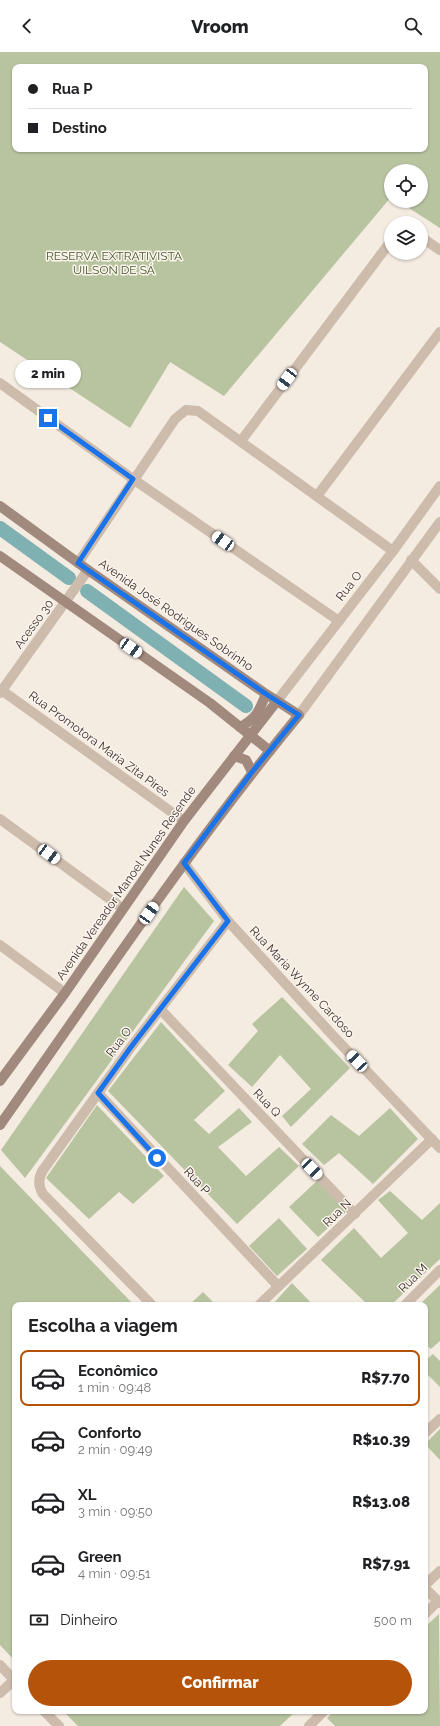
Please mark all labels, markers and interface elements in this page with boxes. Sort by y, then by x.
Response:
icon: back [16,15,38,37]
icon: search [402,15,424,37]
text: Vroom [191,16,249,37]
text: Rua P [52,80,93,98]
text: Destino [52,119,107,137]
map controls [384,164,428,260]
button: locate [384,164,428,208]
button: layers [384,216,428,260]
park label: RESERVA EXTRATIVISTA UILSON DE SÁ [46,249,182,277]
callout: 2 min [15,360,81,388]
text: 2 min [31,366,65,381]
car [275,366,299,392]
route end [39,409,57,427]
car [210,529,236,553]
street label: Avenida José Rodrigues Sobrinho [96,556,256,674]
street label: Rua O [333,568,365,604]
street label: Acesso 30 [12,597,56,651]
car [118,636,144,660]
street label: Rua Promotora Maria Zita Pires [26,688,172,800]
street label: Avenida Vereador Manoel Nunes Resende [53,783,199,983]
car [36,842,62,866]
car [137,900,161,926]
street label: Rua Maria Wynne Cardoso [247,924,357,1040]
street label: Rua O [103,1024,135,1060]
car [344,1048,370,1074]
street label: Rua Q [250,1086,284,1120]
route start [148,1149,166,1167]
car [299,1156,325,1182]
street label: Rua P [181,1165,213,1198]
street label: Rua N [320,1196,354,1230]
street label: Rua M [396,1261,430,1295]
text: Escolha a viagem [28,1315,178,1336]
icon: car [30,1360,66,1396]
text: Econômico [78,1362,158,1380]
text: R$7.70 [361,1369,410,1387]
text: 1 min · 09:48 [78,1380,151,1395]
icon: car [30,1422,66,1458]
text: Conforto [78,1424,141,1442]
text: R$10.39 [352,1431,410,1449]
text: 2 min · 09:49 [78,1442,152,1457]
icon: car [30,1484,66,1520]
text: XL [78,1486,96,1504]
text: R$13.08 [352,1493,410,1511]
text: 3 min · 09:50 [78,1504,153,1519]
icon: car [30,1546,66,1582]
text: Green [78,1548,122,1566]
text: R$7.91 [362,1555,410,1573]
text: 4 min · 09:51 [78,1566,151,1581]
icon: cash [28,1609,50,1631]
text: Dinheiro [60,1611,118,1629]
text: 500 m [374,1613,412,1628]
button: Confirmar [28,1660,412,1706]

